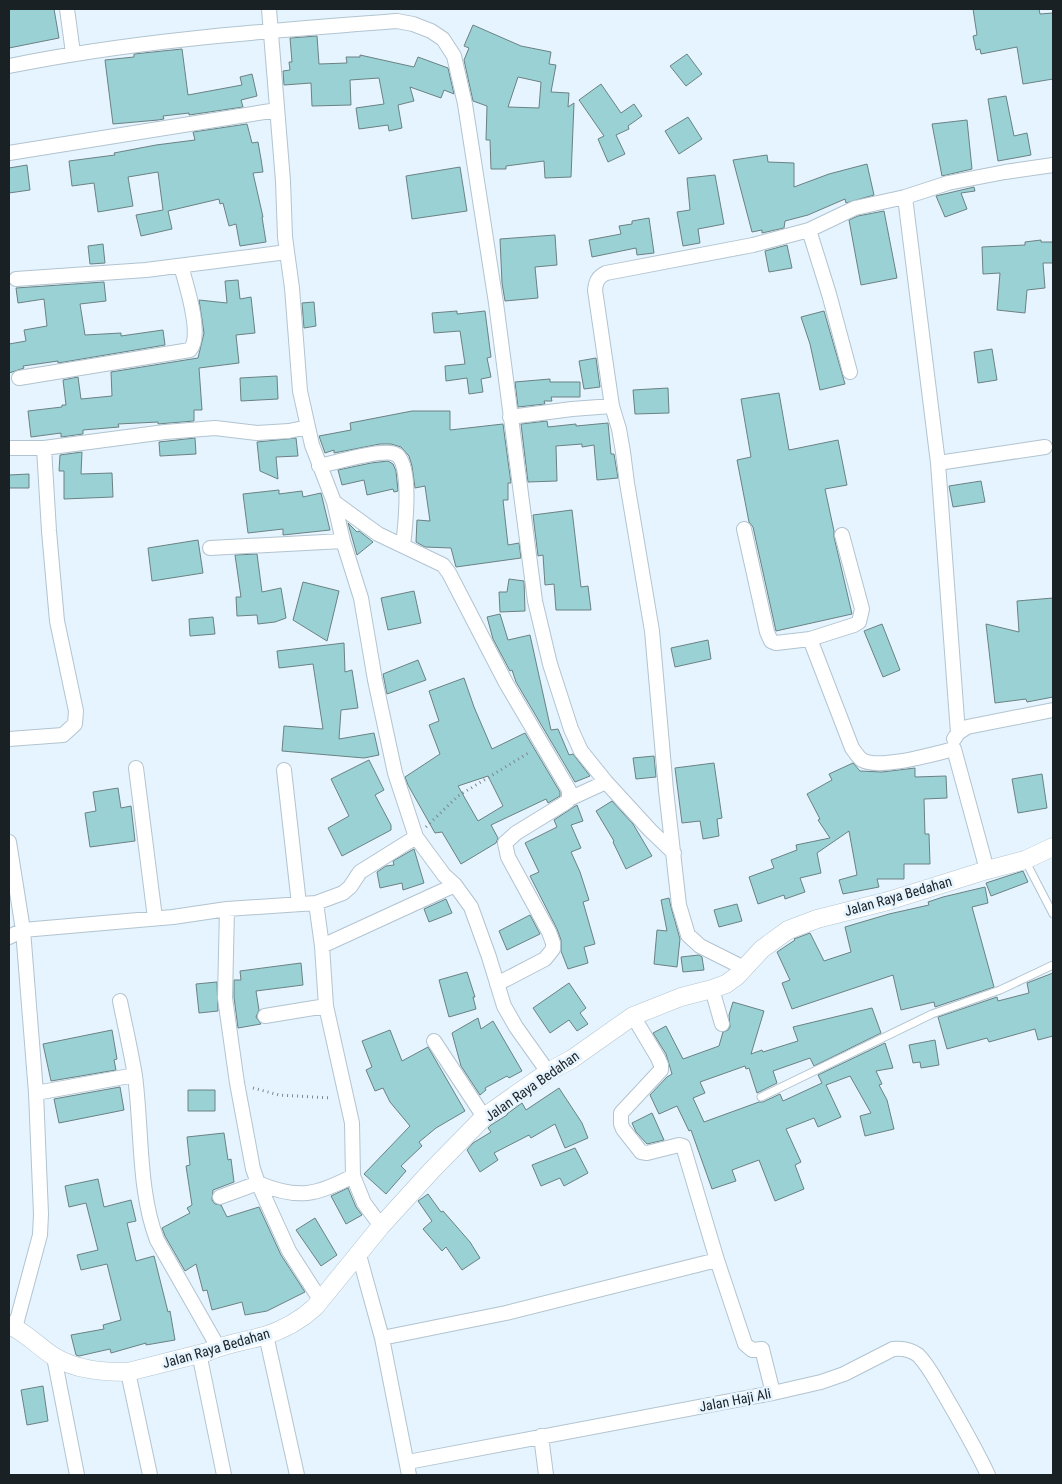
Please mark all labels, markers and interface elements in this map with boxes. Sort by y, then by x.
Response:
street label: Jalan Raya Bedahan [842,873,954,919]
street label: Jalan Raya Bedahan [482,1048,582,1124]
street label: Jalan Raya Bedahan [160,1325,272,1371]
street label: Jalan Haji Ali [698,1385,772,1415]

